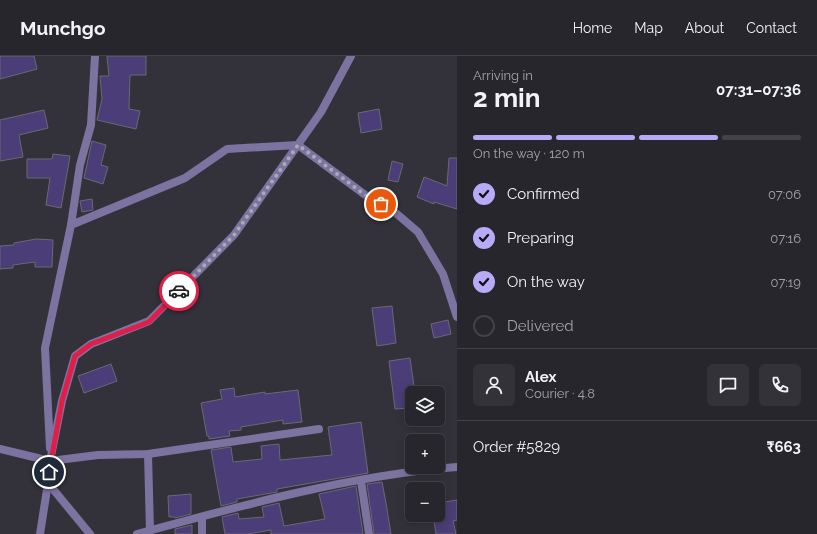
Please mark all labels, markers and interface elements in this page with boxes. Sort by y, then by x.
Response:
text: Munchgo [20,17,105,39]
text: Home [573,20,612,36]
text: Map [634,20,663,36]
text: About [685,20,724,36]
text: Contact [746,20,797,36]
text: Arriving in [473,68,533,83]
text: 07:31–07:36 [716,81,801,99]
text: 2 min [473,83,540,113]
text: On the way · 120 m [473,146,585,161]
icon: check [473,183,495,205]
text: Confirmed [507,185,580,203]
pin [364,187,398,221]
text: 07:06 [768,187,801,202]
icon: bag [370,193,392,215]
icon: check [473,227,495,249]
text: Preparing [507,229,574,247]
text: 07:16 [770,231,801,246]
courier [159,271,199,311]
icon: check [473,271,495,293]
text: On the way [507,273,585,291]
text: 07:19 [771,275,801,290]
icon: car [168,280,190,302]
text: Delivered [507,317,574,335]
button: person [473,364,515,406]
button: chat [707,364,749,406]
button: phone [759,364,801,406]
text: Alex [525,368,556,386]
map controls [405,386,445,522]
button: layers [405,386,445,426]
text: Courier · 4.8 [525,386,595,401]
button: + [405,434,445,474]
text: Order #5829 [473,438,560,456]
text: ₹663 [766,438,801,456]
pin [32,455,66,489]
icon: home [38,461,60,483]
button: − [405,482,445,522]

